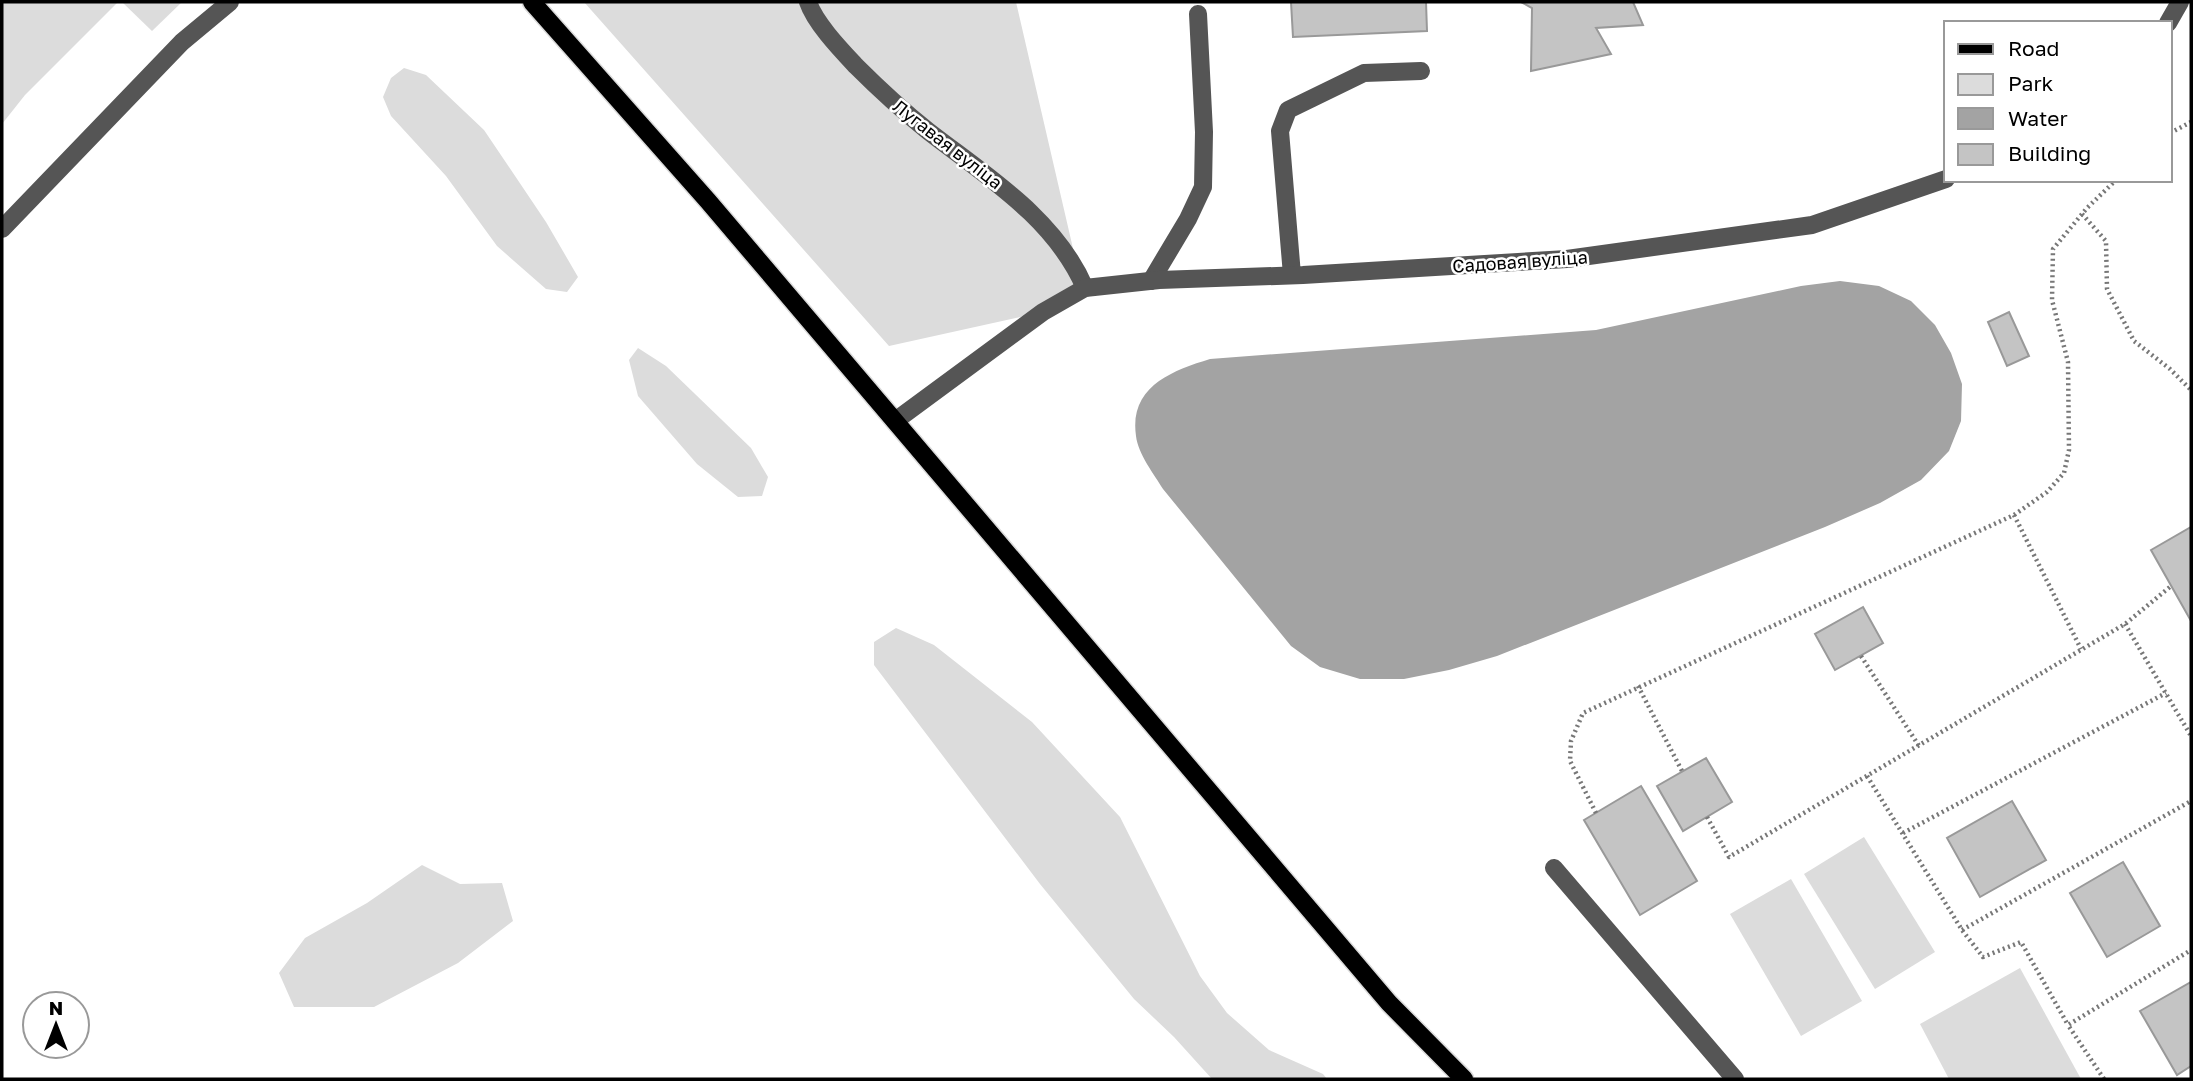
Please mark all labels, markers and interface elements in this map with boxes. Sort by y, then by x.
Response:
legend [1944,21,2172,182]
text: Road [2008,35,2059,61]
text: Park [2008,70,2054,96]
street label: Лугавая вуліца [889,95,1007,193]
text: Water [2008,105,2068,131]
text: Building [2008,140,2091,166]
street label: Садовая вуліца [1452,245,1588,277]
north arrow [21,990,91,1060]
text: N [49,996,63,1019]

